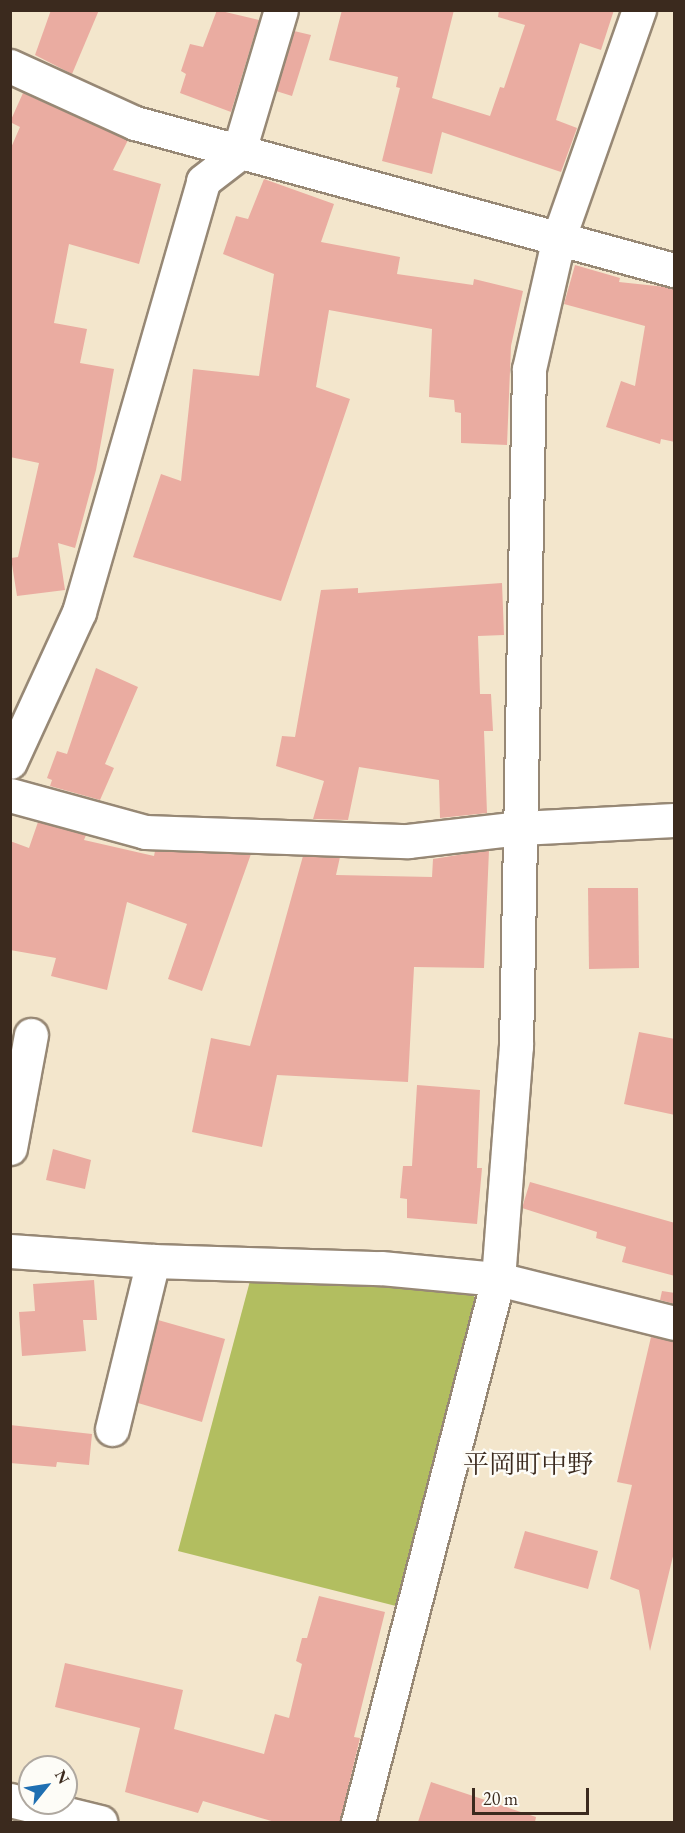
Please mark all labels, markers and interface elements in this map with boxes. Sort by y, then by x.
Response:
district label: 平岡町中野 [463,1449,593,1481]
north arrow [18,1755,78,1815]
text: N [50,1766,75,1788]
scale bar [475,1776,592,1814]
text: 20 m [483,1787,518,1810]

